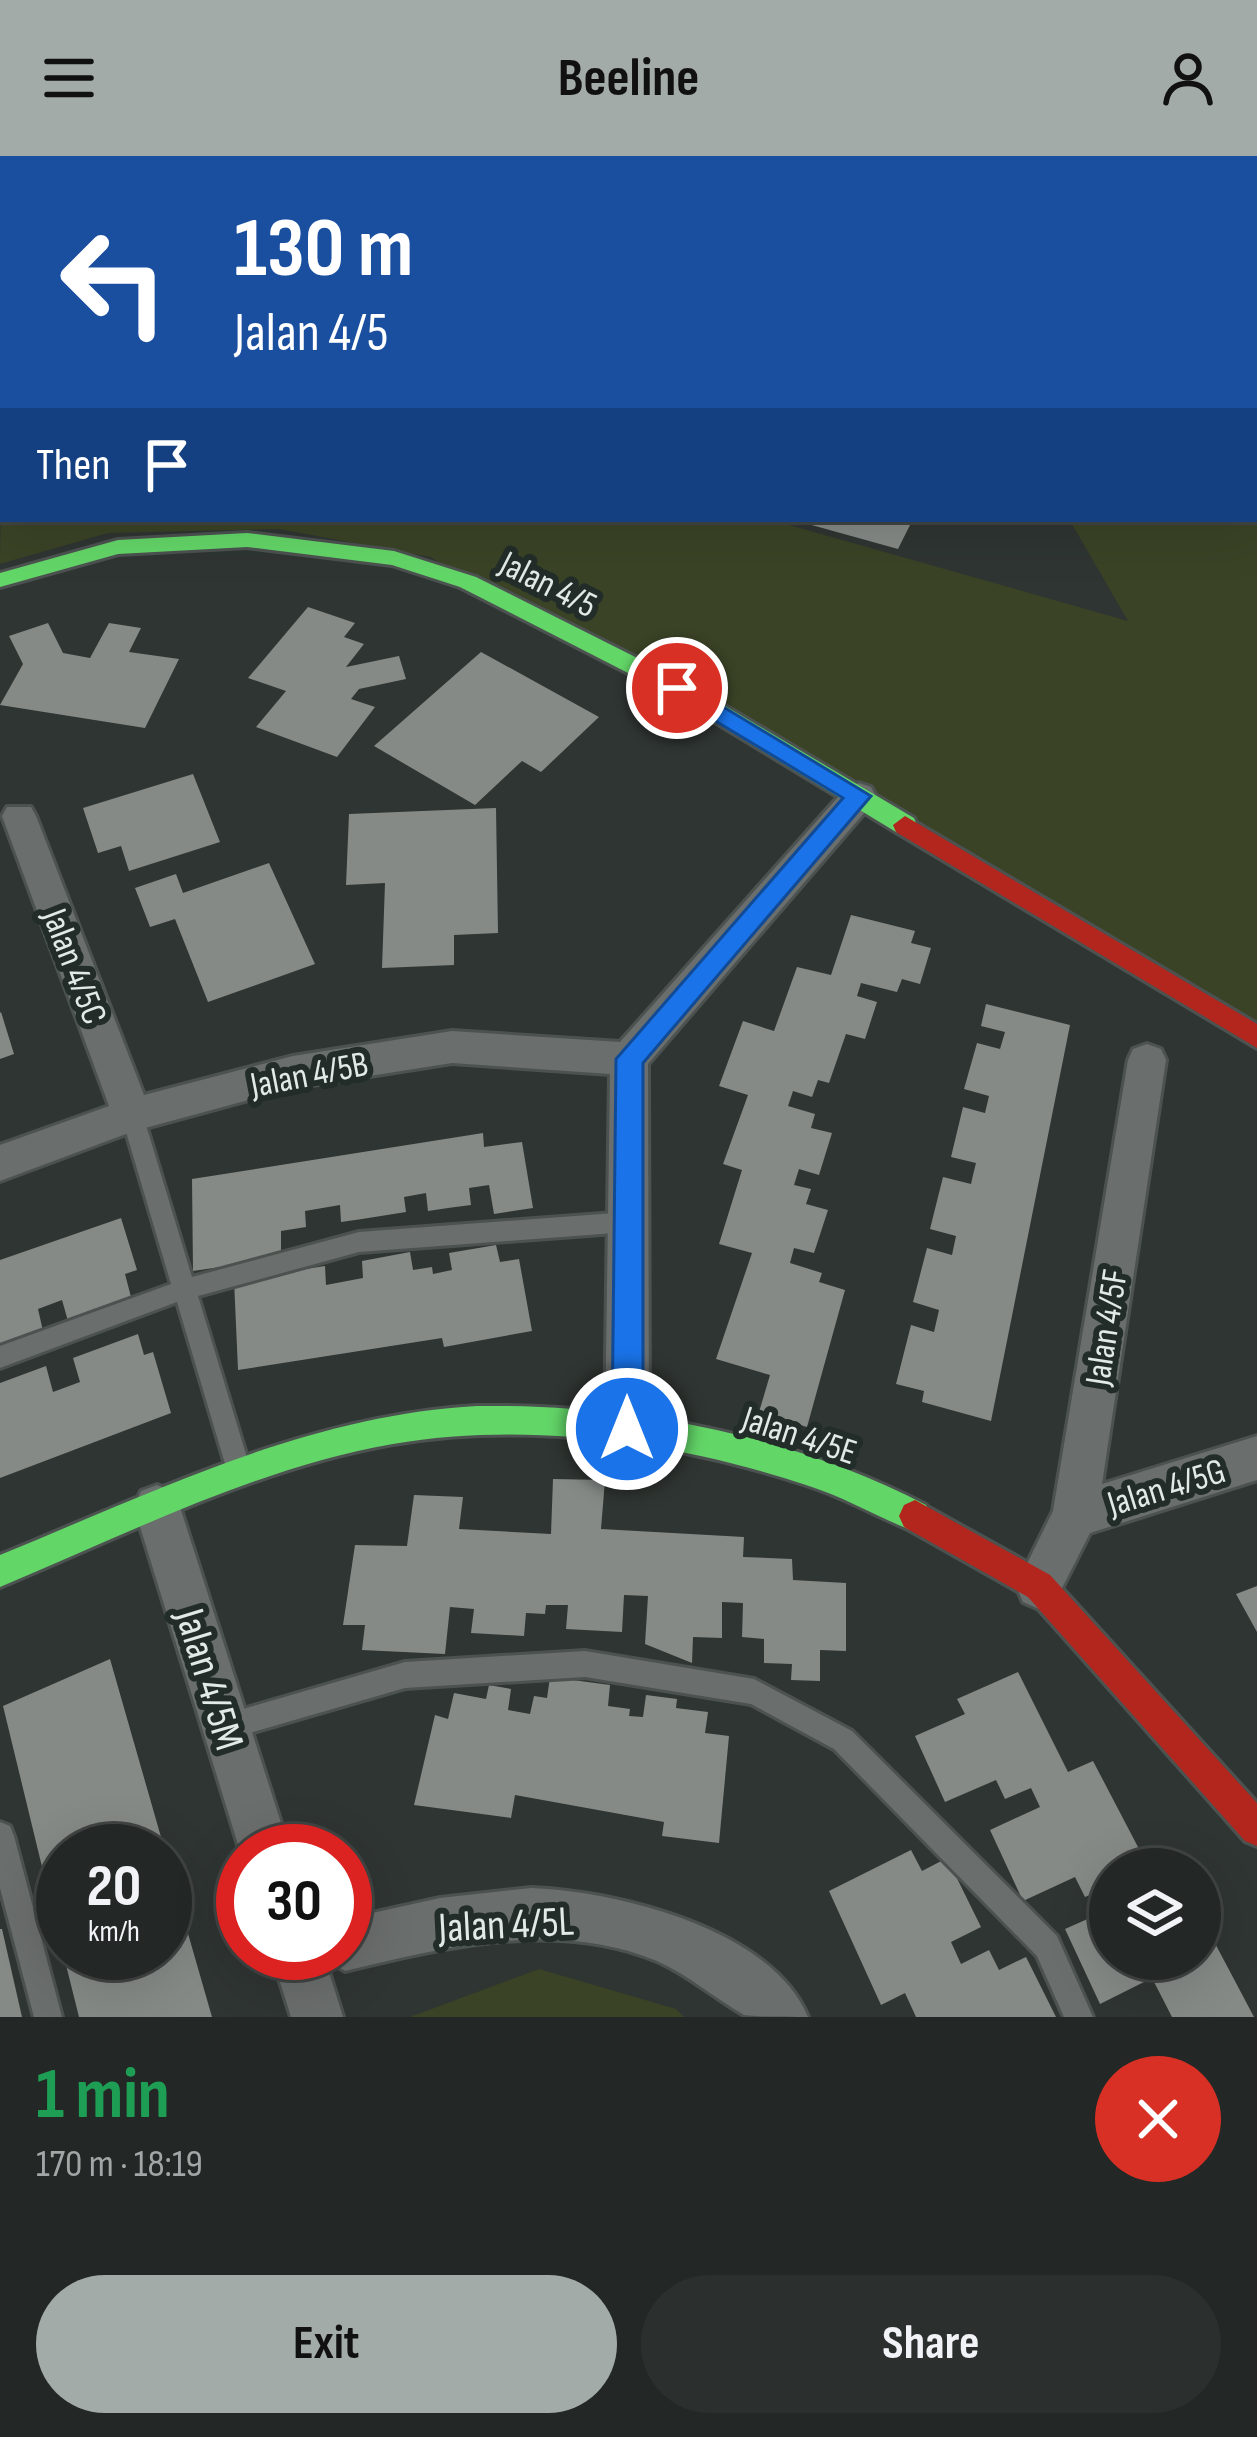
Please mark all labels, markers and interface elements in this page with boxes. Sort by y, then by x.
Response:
icon: menu [36,45,102,111]
icon: person [1155,45,1221,111]
text: Beeline [558,46,699,111]
text: 130 m [234,199,413,300]
icon: left [36,204,192,360]
text: Jalan 4/5 [234,301,388,366]
icon: arrive [134,432,200,498]
text: Then [36,438,110,493]
street label: Jalan 4/5 [491,542,603,628]
pin [626,637,728,739]
icon: arrive [644,655,710,721]
street label: Jalan 4/5C [32,902,115,1031]
street label: Jalan 4/5B [246,1043,372,1108]
street label: Jalan 4/5F [1077,1266,1138,1390]
position arrow [564,1366,690,1492]
street label: Jalan 4/5E [736,1397,862,1475]
street label: Jalan 4/5G [1102,1450,1231,1527]
street label: Jalan 4/5M [163,1602,254,1757]
speed limit sign: 30 [216,1824,372,1980]
map controls [1089,1848,1221,1980]
button: layers [1089,1848,1221,1980]
text: 20 [87,1851,141,1923]
street label: Jalan 4/5L [436,1896,575,1955]
text: km/h [88,1914,140,1950]
text: 1 min [36,2052,170,2139]
button: close [1095,2056,1221,2182]
text: 170 m · 18:19 [36,2141,203,2188]
button: Exit [36,2275,617,2413]
button: Share [641,2275,1221,2413]

